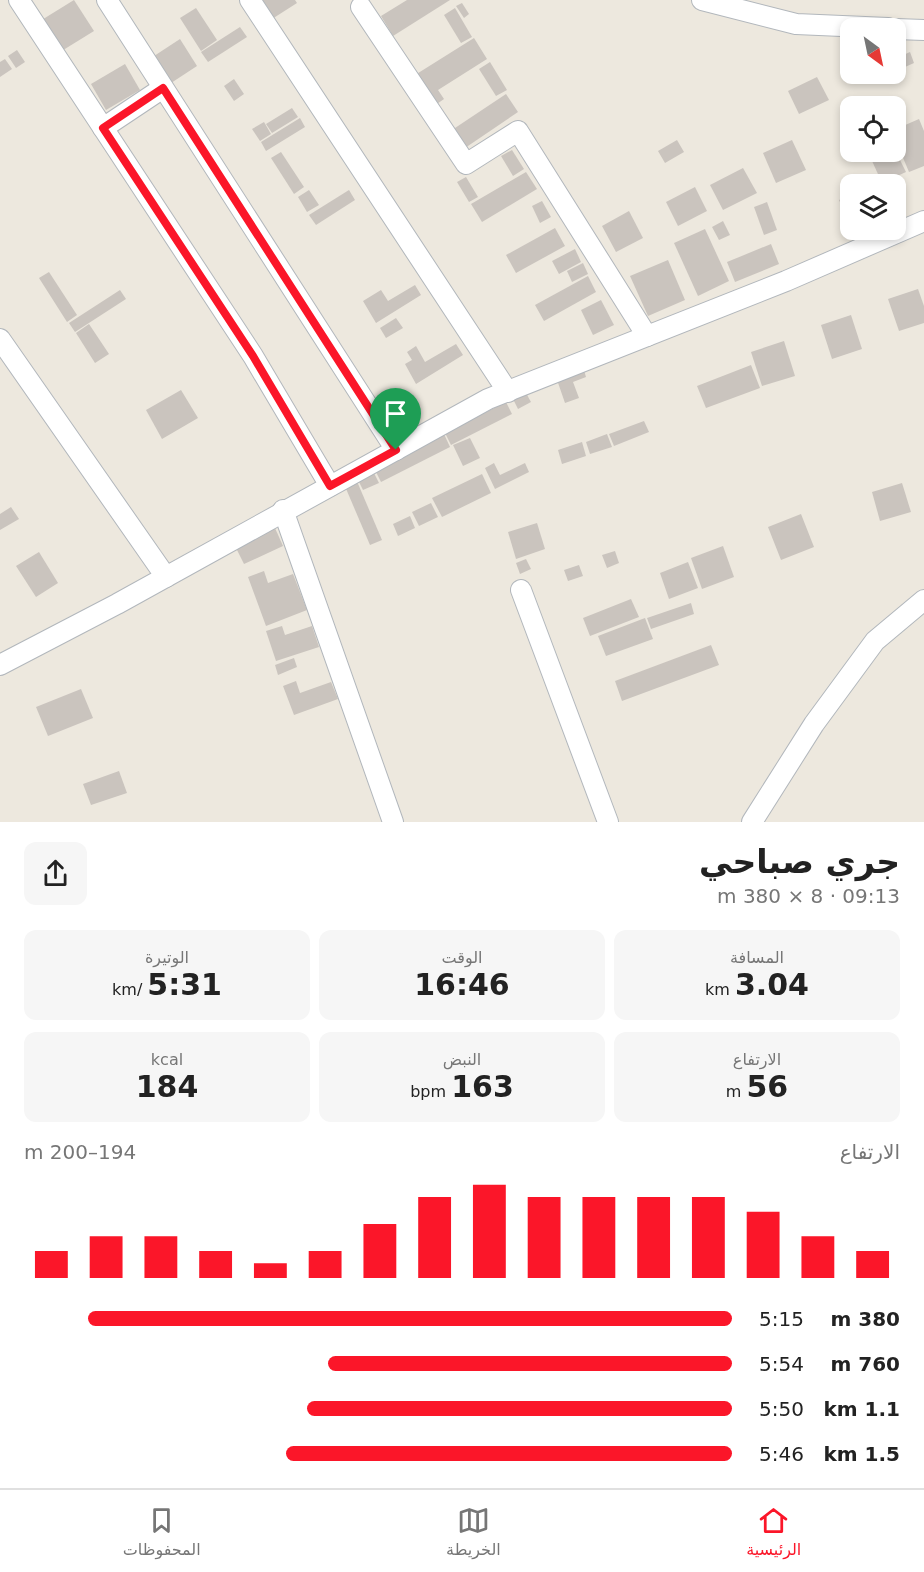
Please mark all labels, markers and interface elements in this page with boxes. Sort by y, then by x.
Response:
north arrow [840,18,906,84]
map controls [840,18,906,240]
button: locate [840,96,906,162]
button: layers [840,174,906,240]
pin [370,388,421,450]
icon: arrive [379,397,412,430]
button: share [24,842,87,905]
text: جري صباحي [699,842,900,881]
text: 09:13 · 8 × 380 m [717,884,900,908]
text: الوتيرة [145,948,189,967]
text: الوقت [442,948,482,967]
text: المسافة [730,948,784,967]
text: 5:31 [147,967,222,1002]
text: 16:46 [414,967,510,1002]
text: 3.04 [735,967,809,1002]
text: /km [112,980,147,999]
text: km [705,980,735,999]
text: kcal [151,1050,183,1069]
text: النبض [443,1050,481,1069]
text: الارتفاع [733,1050,781,1069]
text: 184 [136,1069,198,1104]
text: 163 [451,1069,514,1104]
text: 56 [746,1069,788,1104]
text: bpm [410,1082,451,1101]
text: m [726,1082,746,1101]
text: 194–200 m [24,1140,136,1164]
text: الارتفاع [840,1140,900,1164]
text: 5:15 [759,1307,804,1331]
text: 380 m [830,1307,900,1331]
text: 5:54 [759,1352,804,1376]
text: 760 m [830,1352,900,1376]
text: 5:50 [759,1397,804,1421]
text: 1.1 km [823,1397,900,1421]
text: 5:46 [759,1442,804,1466]
text: 1.5 km [823,1442,900,1466]
tab: المحفوظات [123,1504,201,1559]
tab: الخريطة [446,1504,501,1559]
tab: الرئيسية [746,1504,801,1559]

